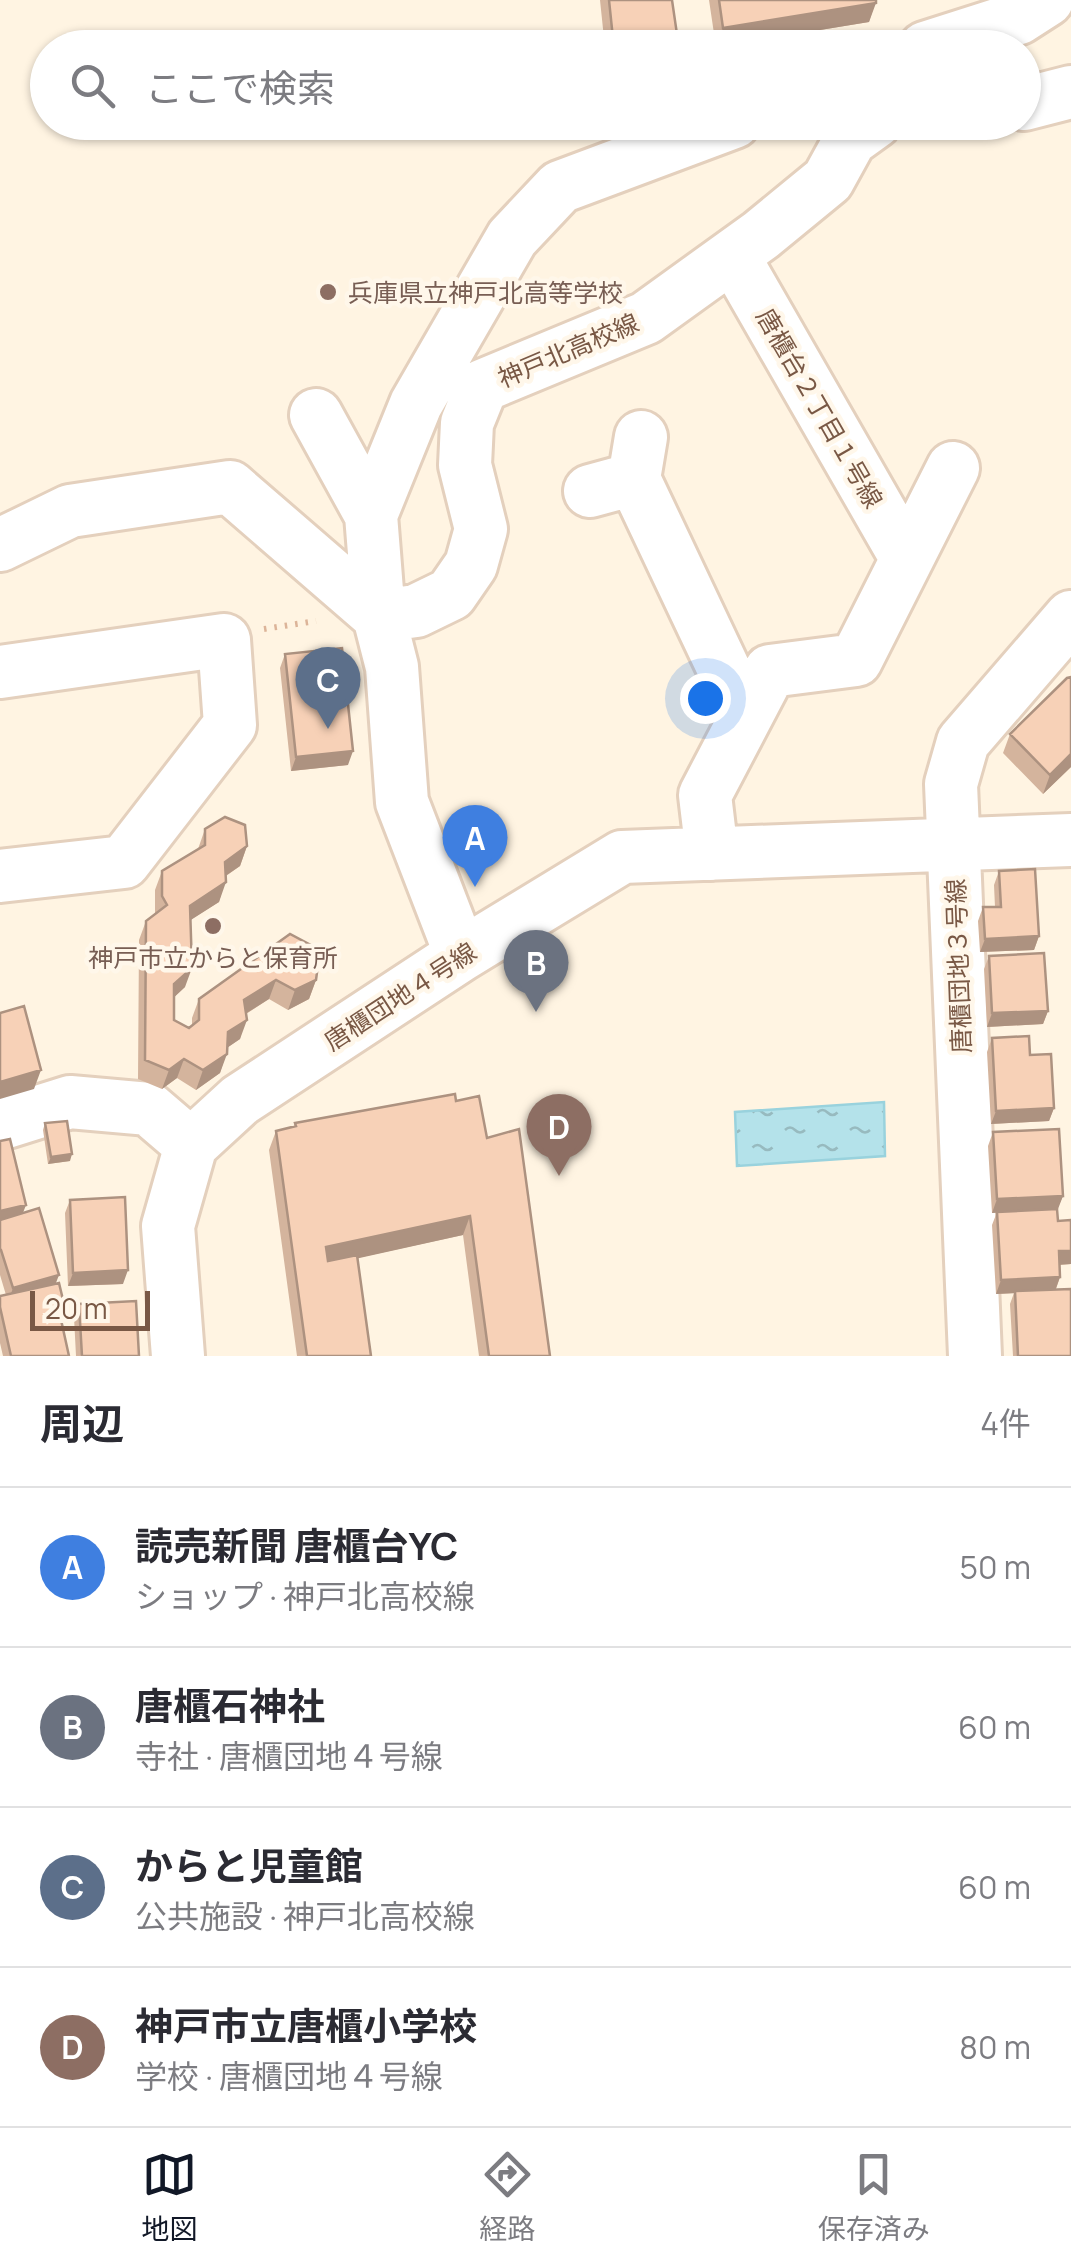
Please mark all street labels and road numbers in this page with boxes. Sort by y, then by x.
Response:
street label: 唐櫃台２丁目１号線 [749,302,891,514]
street label: 神戸北高校線 [492,305,644,395]
street label: 唐櫃団地３号線 [937,878,979,1054]
street label: 唐櫃団地４号線 [317,934,483,1058]

